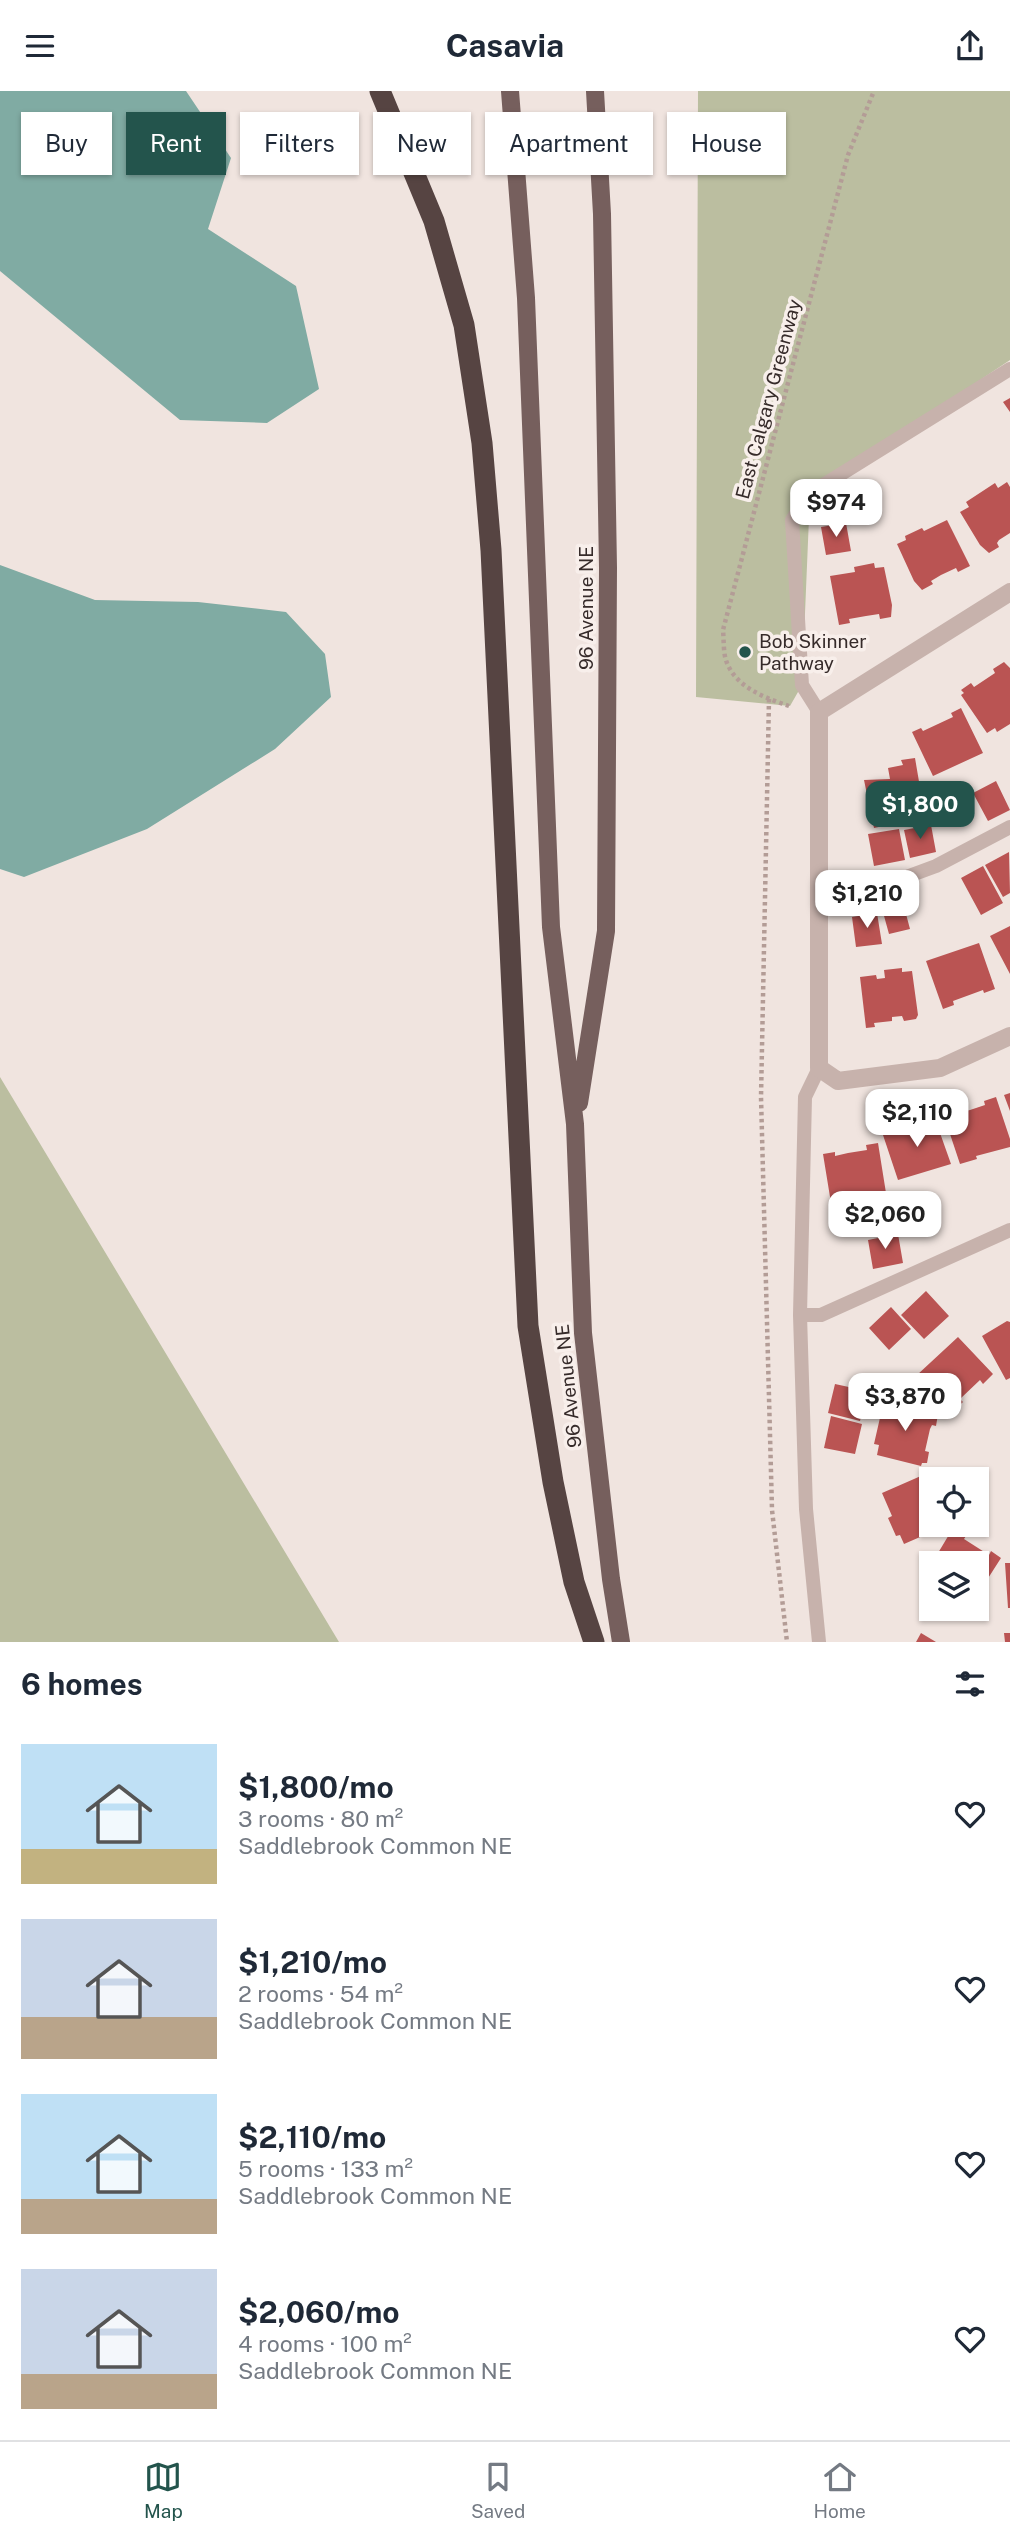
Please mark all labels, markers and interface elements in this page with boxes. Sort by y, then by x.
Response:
icon: menu [21,27,59,65]
text: Casavia [446,27,564,64]
icon: share [951,27,989,65]
chip: Buy [21,112,112,175]
chip: Rent [126,112,226,175]
chip: Filters [240,112,359,175]
chip: New [373,112,471,175]
chip: Apartment [485,112,653,175]
chip: House [667,112,786,175]
street label: East Calgary Greenway [731,297,805,501]
pin: $974 [795,479,877,539]
text: $974 [806,488,866,515]
street label: 96 Avenue NE [575,546,597,670]
place label: Bob Skinner Pathway [759,630,867,674]
marker: Bob Skinner Pathway [737,644,753,660]
pin: $1,800 [863,781,977,841]
text: $1,800 [882,790,958,817]
pin: $1,210 [810,871,924,930]
text: $1,210 [831,879,903,906]
pin: $2,110 [860,1089,974,1149]
text: $2,110 [881,1098,953,1125]
pin: $2,060 [828,1191,942,1251]
text: $2,060 [844,1200,926,1227]
street label: 96 Avenue NE [551,1323,585,1449]
pin: $3,870 [848,1373,962,1433]
text: $3,870 [864,1382,946,1409]
map controls [919,1467,989,1621]
button: locate [919,1467,989,1537]
button: layers [919,1551,989,1621]
icon: filters [951,1665,989,1703]
text: 6 homes [21,1666,143,1702]
text: $1,800/mo [238,1769,394,1805]
icon: home [77,1772,161,1856]
icon: heart [951,1795,989,1833]
text: 3 rooms · 80 m² [238,1805,403,1832]
text: Saddlebrook Common NE [238,1832,512,1859]
text: $1,210/mo [238,1944,387,1980]
icon: home [77,1947,161,2031]
icon: heart [951,1970,989,2008]
text: 2 rooms · 54 m² [238,1980,403,2007]
text: Saddlebrook Common NE [238,2007,512,2034]
text: $2,110/mo [238,2119,386,2155]
icon: home [77,2122,161,2206]
icon: heart [951,2145,989,2183]
text: 5 rooms · 133 m² [238,2155,413,2182]
text: Saddlebrook Common NE [238,2182,512,2209]
text: $2,060/mo [238,2294,400,2330]
icon: home [77,2297,161,2381]
icon: heart [951,2320,989,2358]
text: 4 rooms · 100 m² [238,2330,412,2357]
text: Saddlebrook Common NE [238,2357,512,2384]
tab: Map [144,2458,183,2522]
tab: Saved [471,2458,525,2522]
tab: Home [813,2458,866,2522]

